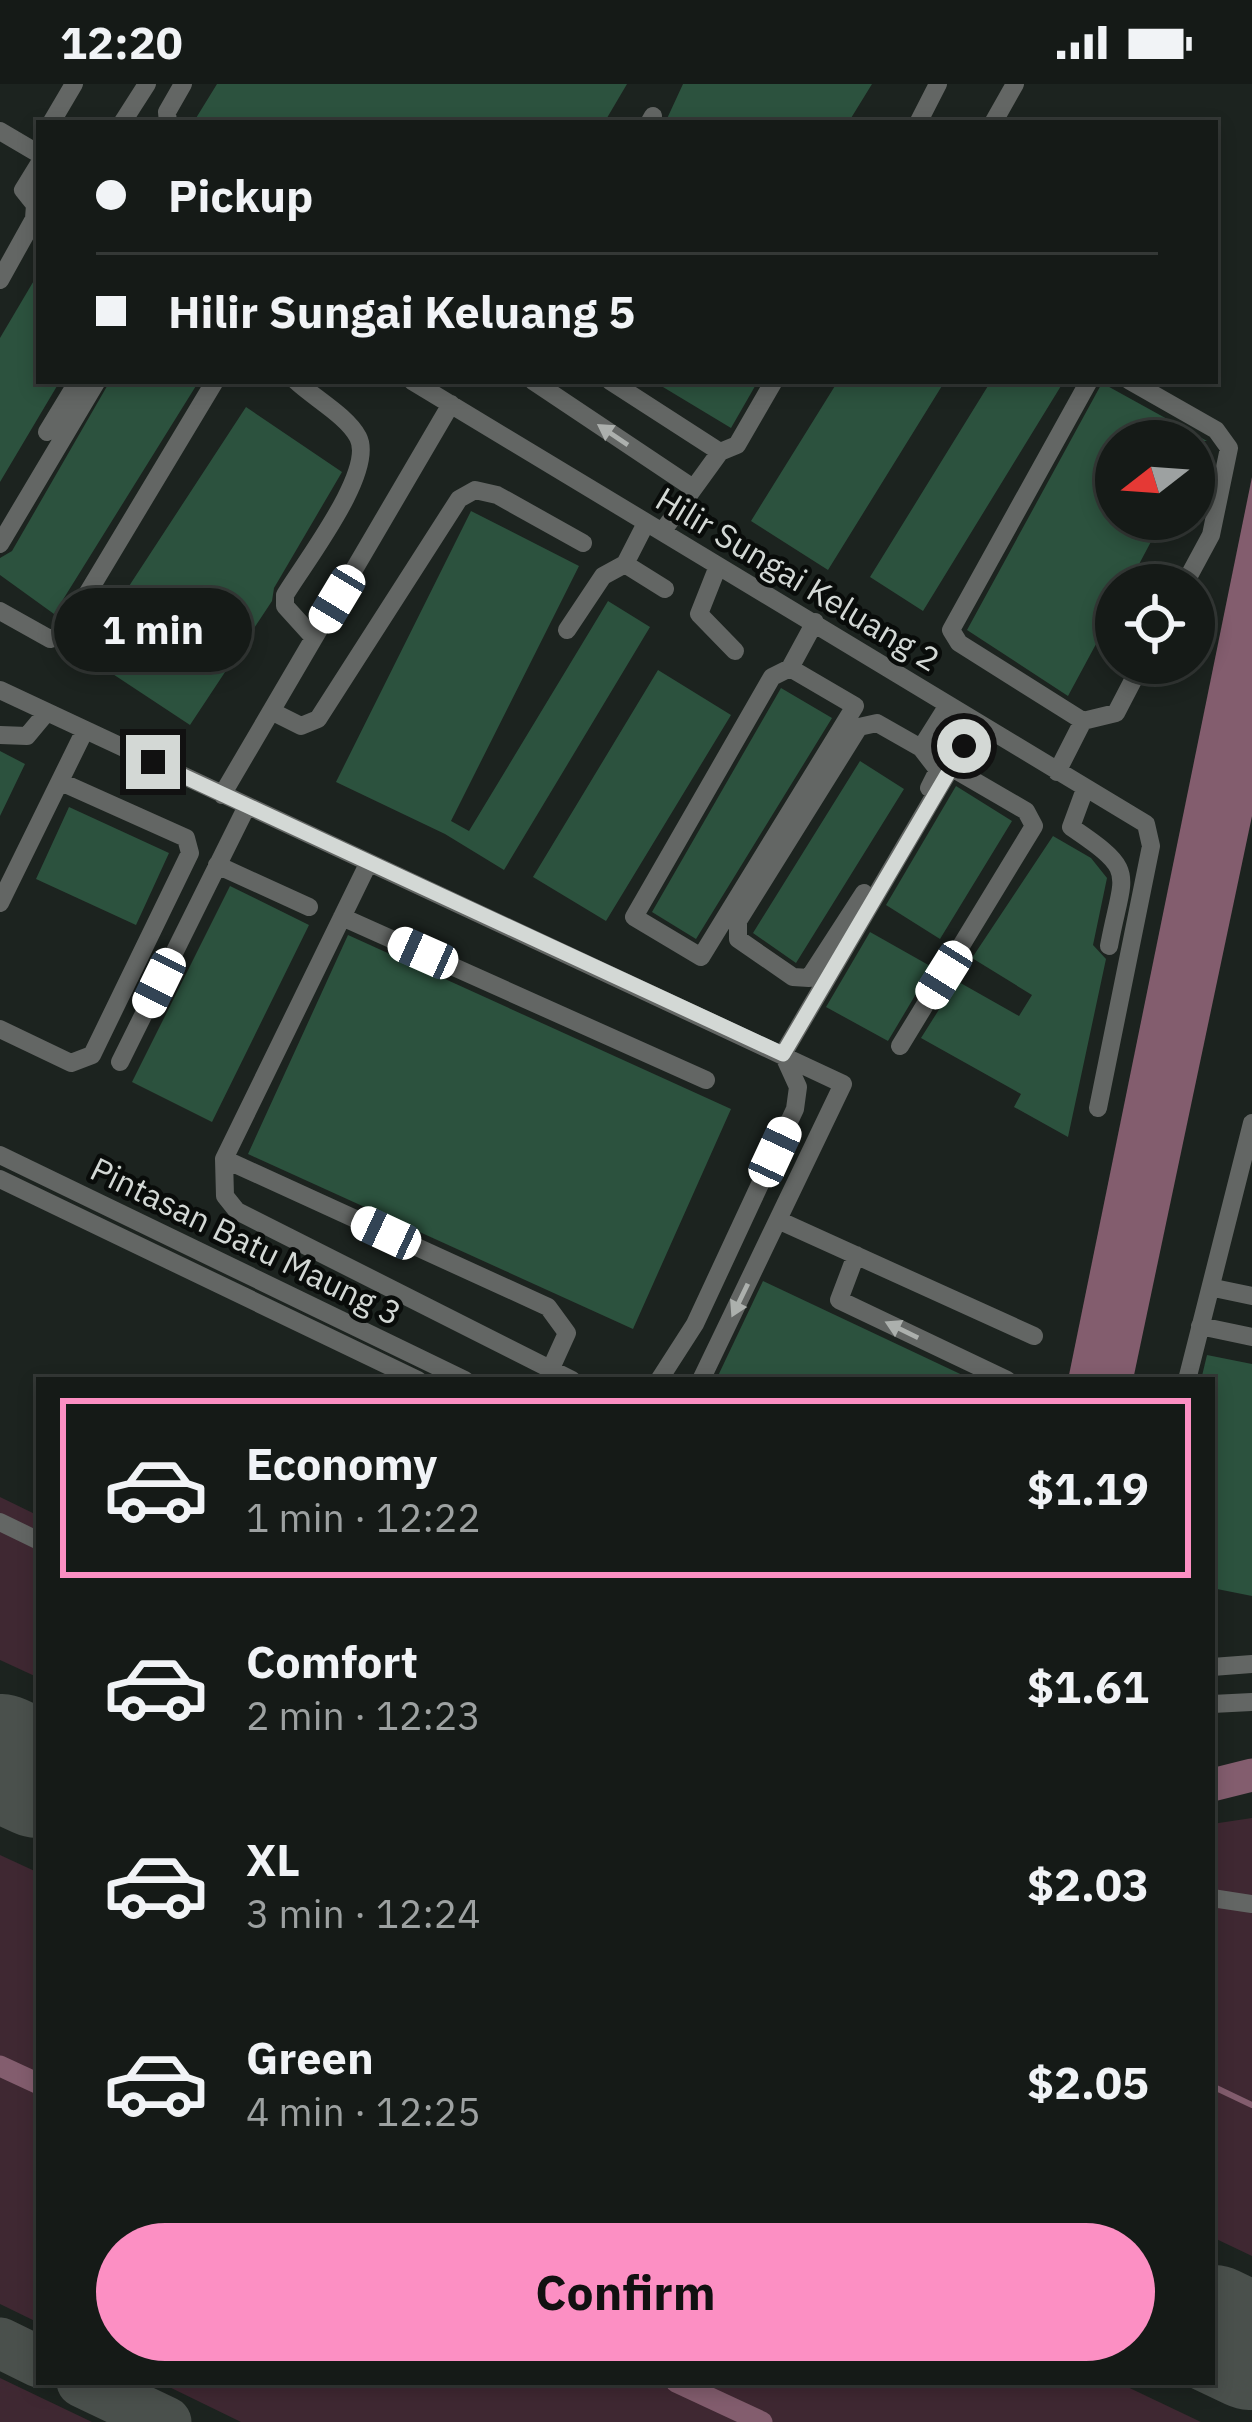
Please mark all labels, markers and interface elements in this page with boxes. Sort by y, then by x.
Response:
text: 12:20 [60,13,183,71]
text: Pickup [168,166,313,224]
text: Hilir Sungai Keluang 5 [168,282,635,340]
north arrow [1095,420,1215,540]
map controls [1095,420,1215,684]
one-way arrow [597,424,630,446]
street label: Hilir Sungai Keluang 2 [648,477,948,680]
car [303,559,371,639]
button: locate [1095,564,1215,684]
callout: 1 min [54,588,252,672]
text: 1 min [102,604,204,655]
route start [937,719,991,773]
route end [126,735,180,789]
car [383,922,463,984]
car [910,935,978,1015]
car [127,943,191,1023]
car [743,1112,807,1192]
street label: Pintasan Batu Maung 3 [84,1147,409,1335]
car [346,1201,426,1265]
one-way arrow [730,1283,750,1318]
one-way arrow [884,1320,919,1340]
icon: car [102,1434,210,1542]
text: Economy [246,1434,437,1492]
text: $1.19 [1027,1459,1149,1517]
text: 1 min · 12:22 [246,1492,481,1543]
icon: car [102,1632,210,1740]
text: Comfort [246,1632,418,1690]
text: $1.61 [1027,1657,1149,1715]
text: 2 min · 12:23 [246,1690,481,1741]
icon: car [102,1830,210,1938]
text: XL [246,1830,300,1888]
text: $2.03 [1027,1855,1149,1913]
text: 3 min · 12:24 [246,1888,481,1939]
icon: car [102,2028,210,2136]
text: Green [246,2028,374,2086]
text: $2.05 [1027,2053,1149,2111]
text: 4 min · 12:25 [246,2086,481,2137]
button: Confirm [96,2223,1155,2361]

